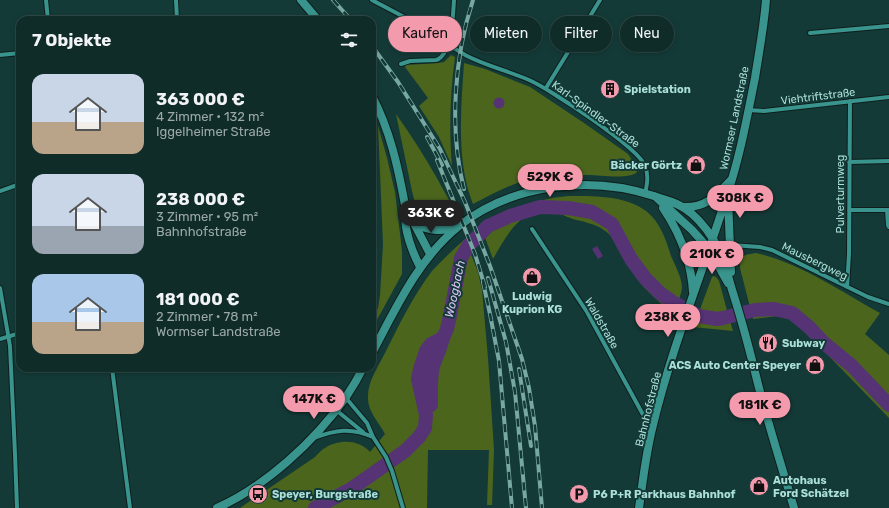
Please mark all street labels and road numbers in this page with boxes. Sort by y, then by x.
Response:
street label: Wormser Landstraße [717,65,752,171]
street label: Karl-Spindler-Straße [549,78,642,151]
street label: Viehtriftstraße [780,85,856,108]
street label: Pulverturmweg [834,155,847,233]
street label: Mausbergweg [780,240,850,283]
street label: Waldstraße [582,296,621,351]
street label: Bahnhofstraße [633,370,664,448]

